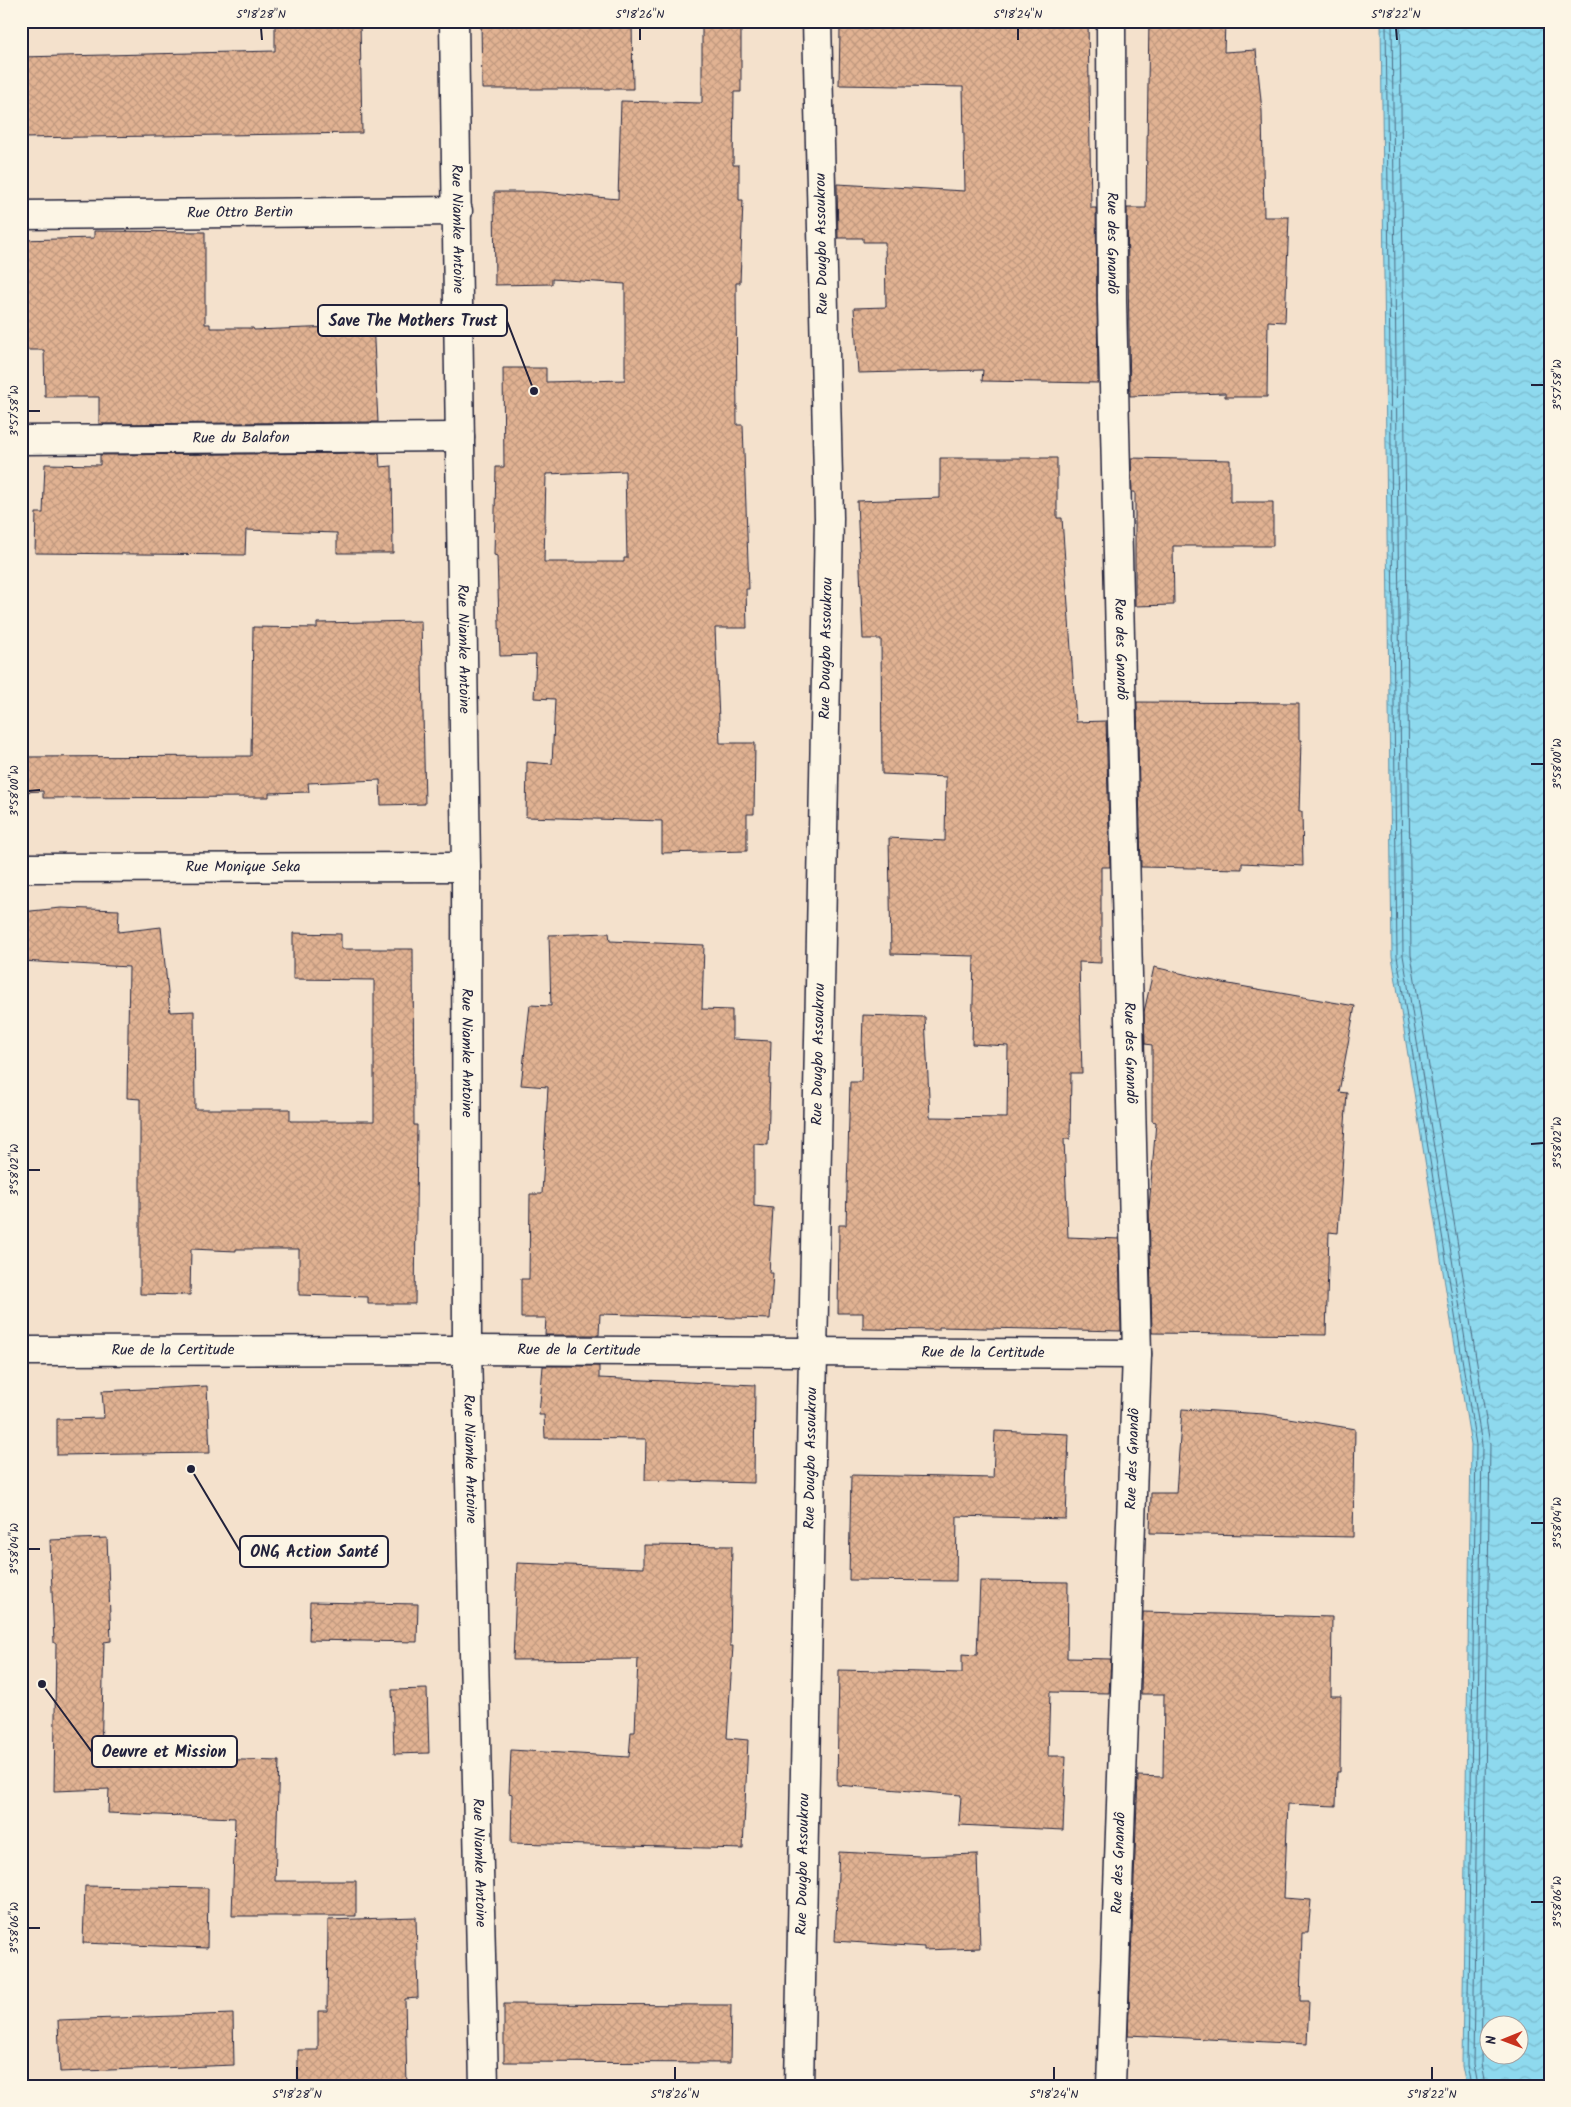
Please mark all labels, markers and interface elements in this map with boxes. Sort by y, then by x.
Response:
text: 5°18'28"N [236,5,286,24]
text: 5°18'26"N [616,5,664,24]
text: 5°18'24"N [994,5,1042,24]
text: 5°18'22"N [1371,5,1421,24]
street label: Rue Niamke Antoine [444,164,470,294]
street label: Rue Dougbo Assoukrou [809,173,835,315]
street label: Rue des Gnandô [1100,192,1124,294]
street label: Rue Ottro Bertin [187,201,293,225]
callout: Save The Mothers Trust [318,305,507,336]
text: Save The Mothers Trust [328,309,498,334]
text: 3°57'58"W [1548,359,1567,411]
text: 3°57'58"W [5,385,24,437]
street label: Rue du Balafon [192,426,290,451]
street label: Rue Dougbo Assoukrou [813,577,840,720]
street label: Rue Niamke Antoine [450,584,476,714]
street label: Rue des Gnandô [1107,598,1133,700]
text: 3°58'00"W [1548,738,1567,790]
text: 3°58'00"W [5,765,24,817]
street label: Rue Monique Seka [186,855,300,880]
street label: Rue Dougbo Assoukrou [805,983,832,1126]
street label: Rue Niamke Antoine [454,988,479,1118]
street label: Rue des Gnandô [1117,1002,1143,1104]
text: 3°58'02"W [1548,1117,1567,1169]
text: 3°58'02"W [5,1144,24,1196]
street label: Rue de la Certitude [517,1338,641,1363]
street label: Rue de la Certitude [111,1339,235,1363]
street label: Rue de la Certitude [921,1341,1045,1365]
street label: Rue Dougbo Assoukrou [798,1387,824,1529]
street label: Rue Niamke Antoine [456,1394,483,1524]
street label: Rue des Gnandô [1119,1407,1147,1510]
text: 3°58'04"W [1548,1497,1567,1549]
text: 3°58'04"W [5,1523,24,1575]
callout: ONG Action Santé [240,1536,388,1567]
text: ONG Action Santé [250,1540,379,1565]
callout: Oeuvre et Mission [92,1736,237,1767]
text: Oeuvre et Mission [102,1740,226,1765]
street label: Rue Dougbo Assoukrou [790,1793,817,1935]
street label: Rue Niamke Antoine [465,1798,492,1928]
street label: Rue des Gnandô [1105,1811,1133,1914]
text: 3°58'06"W [1548,1876,1567,1928]
text: 3°58'06"W [5,1902,24,1954]
north arrow [1478,2014,1528,2064]
text: N [1481,2035,1503,2045]
text: 5°18'28"N [272,2085,322,2104]
text: 5°18'26"N [651,2085,699,2104]
text: 5°18'24"N [1030,2085,1078,2104]
text: 5°18'22"N [1407,2085,1457,2104]

